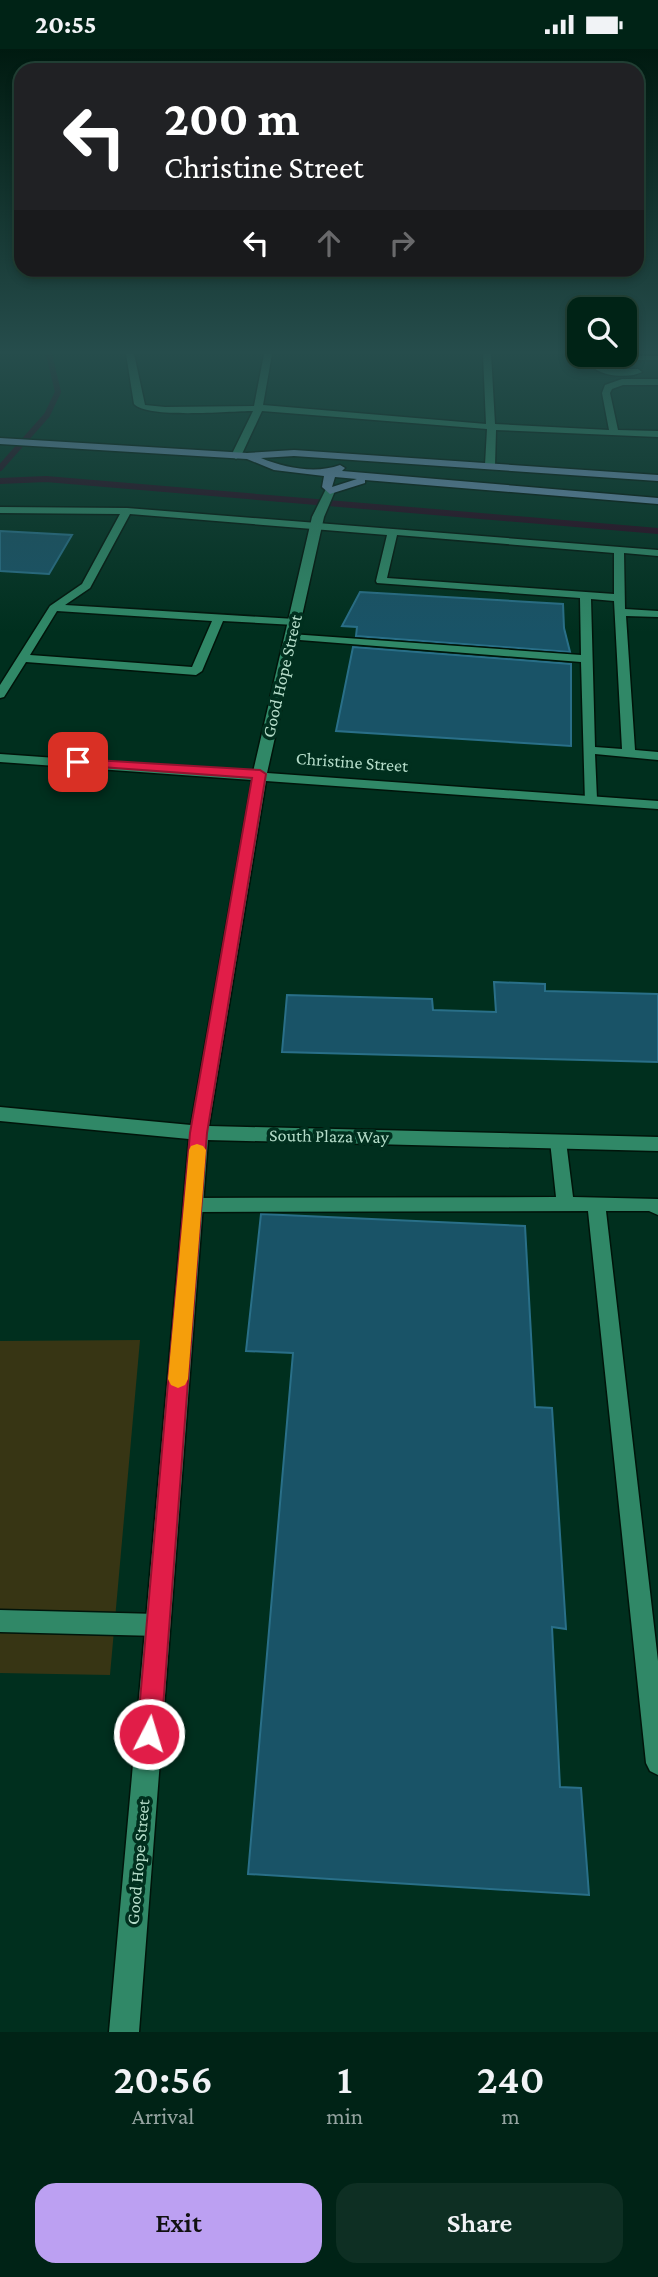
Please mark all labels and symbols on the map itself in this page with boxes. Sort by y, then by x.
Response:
street label: Good Hope Street [258,611,306,740]
pin [48,732,108,792]
street label: Christine Street [295,748,410,776]
street label: South Plaza Way [269,1125,390,1147]
position arrow [112,1697,186,1771]
street label: Good Hope Street [123,1797,154,1926]

